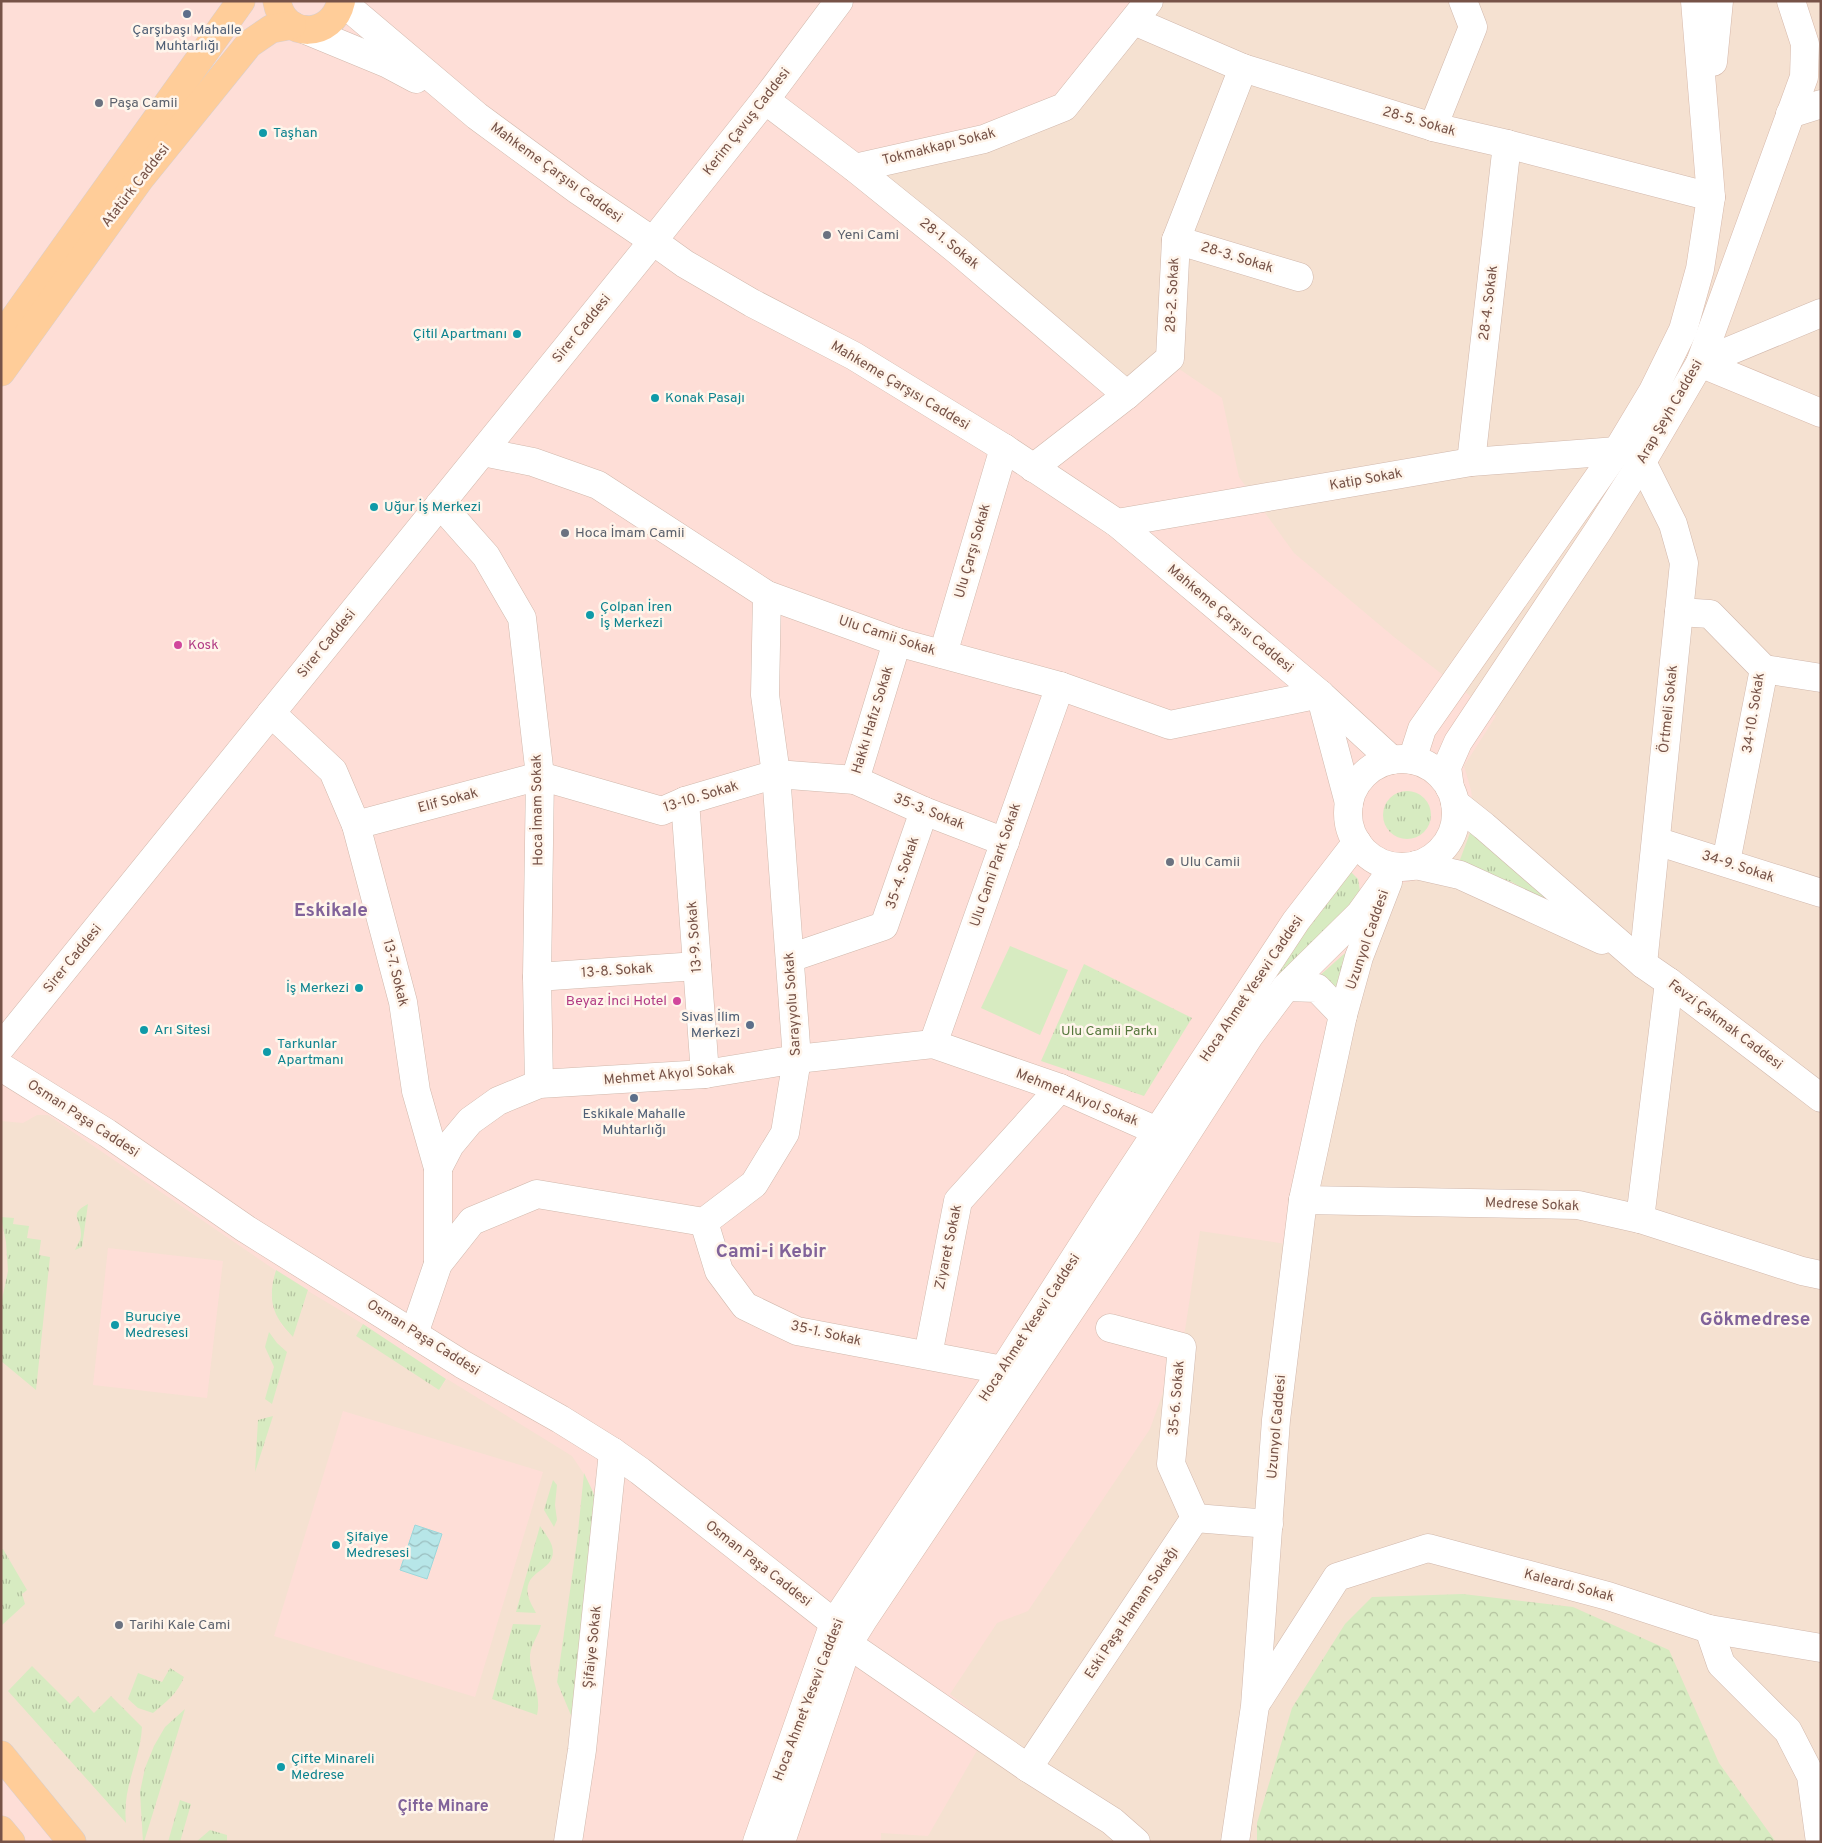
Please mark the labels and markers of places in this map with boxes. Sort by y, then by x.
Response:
marker: Çarşıbaşı Mahalle Muhtarlığı [181,8,193,20]
place label: Çarşıbaşı Mahalle Muhtarlığı [132,22,242,55]
place label: Paşa Camii [109,95,178,112]
marker: Paşa Camii [93,97,105,109]
place label: Taşhan [273,125,318,142]
marker: Taşhan [257,127,269,139]
place label: Yeni Cami [837,227,899,244]
marker: Yeni Cami [821,229,833,241]
place label: Çitil Apartmanı [413,326,507,343]
marker: Çitil Apartmanı [511,328,523,340]
place label: Konak Pasajı [665,390,745,407]
marker: Konak Pasajı [649,392,661,404]
place label: Uğur İş Merkezi [384,498,481,516]
marker: Uğur İş Merkezi [368,501,380,513]
place label: Hoca İmam Camii [575,524,685,542]
marker: Hoca İmam Camii [559,527,571,539]
place label: Çolpan İren İş Merkezi [600,598,672,632]
marker: Çolpan İren İş Merkezi [584,609,596,621]
place label: Kosk [188,637,219,654]
marker: Kosk [172,639,184,651]
place label: Ulu Camii [1180,854,1240,871]
marker: Ulu Camii [1164,856,1176,868]
place label: İş Merkezi [286,979,349,997]
marker: İş Merkezi [353,982,365,994]
place label: Beyaz İnci Hotel [566,992,667,1010]
marker: Beyaz İnci Hotel [671,995,683,1007]
place label: Sivas İlim Merkezi [681,1008,740,1042]
marker: Sivas İlim Merkezi [744,1019,756,1031]
place label: Arı Sitesi [154,1022,210,1039]
marker: Arı Sitesi [138,1024,150,1036]
place label: Tarkunlar Apartmanı [277,1036,344,1069]
marker: Tarkunlar Apartmanı [261,1046,273,1058]
marker: Eskikale Mahalle Muhtarlığı [628,1092,640,1104]
place label: Eskikale Mahalle Muhtarlığı [582,1106,686,1139]
place label: Buruciye Medresesi [125,1309,188,1342]
marker: Buruciye Medresesi [109,1319,121,1331]
place label: Şifaiye Medresesi [346,1529,409,1562]
marker: Şifaiye Medresesi [330,1539,342,1551]
place label: Tarihi Kale Cami [129,1617,230,1634]
marker: Tarihi Kale Cami [113,1619,125,1631]
place label: Çifte Minareli Medrese [291,1751,375,1784]
marker: Çifte Minareli Medrese [275,1761,287,1773]

